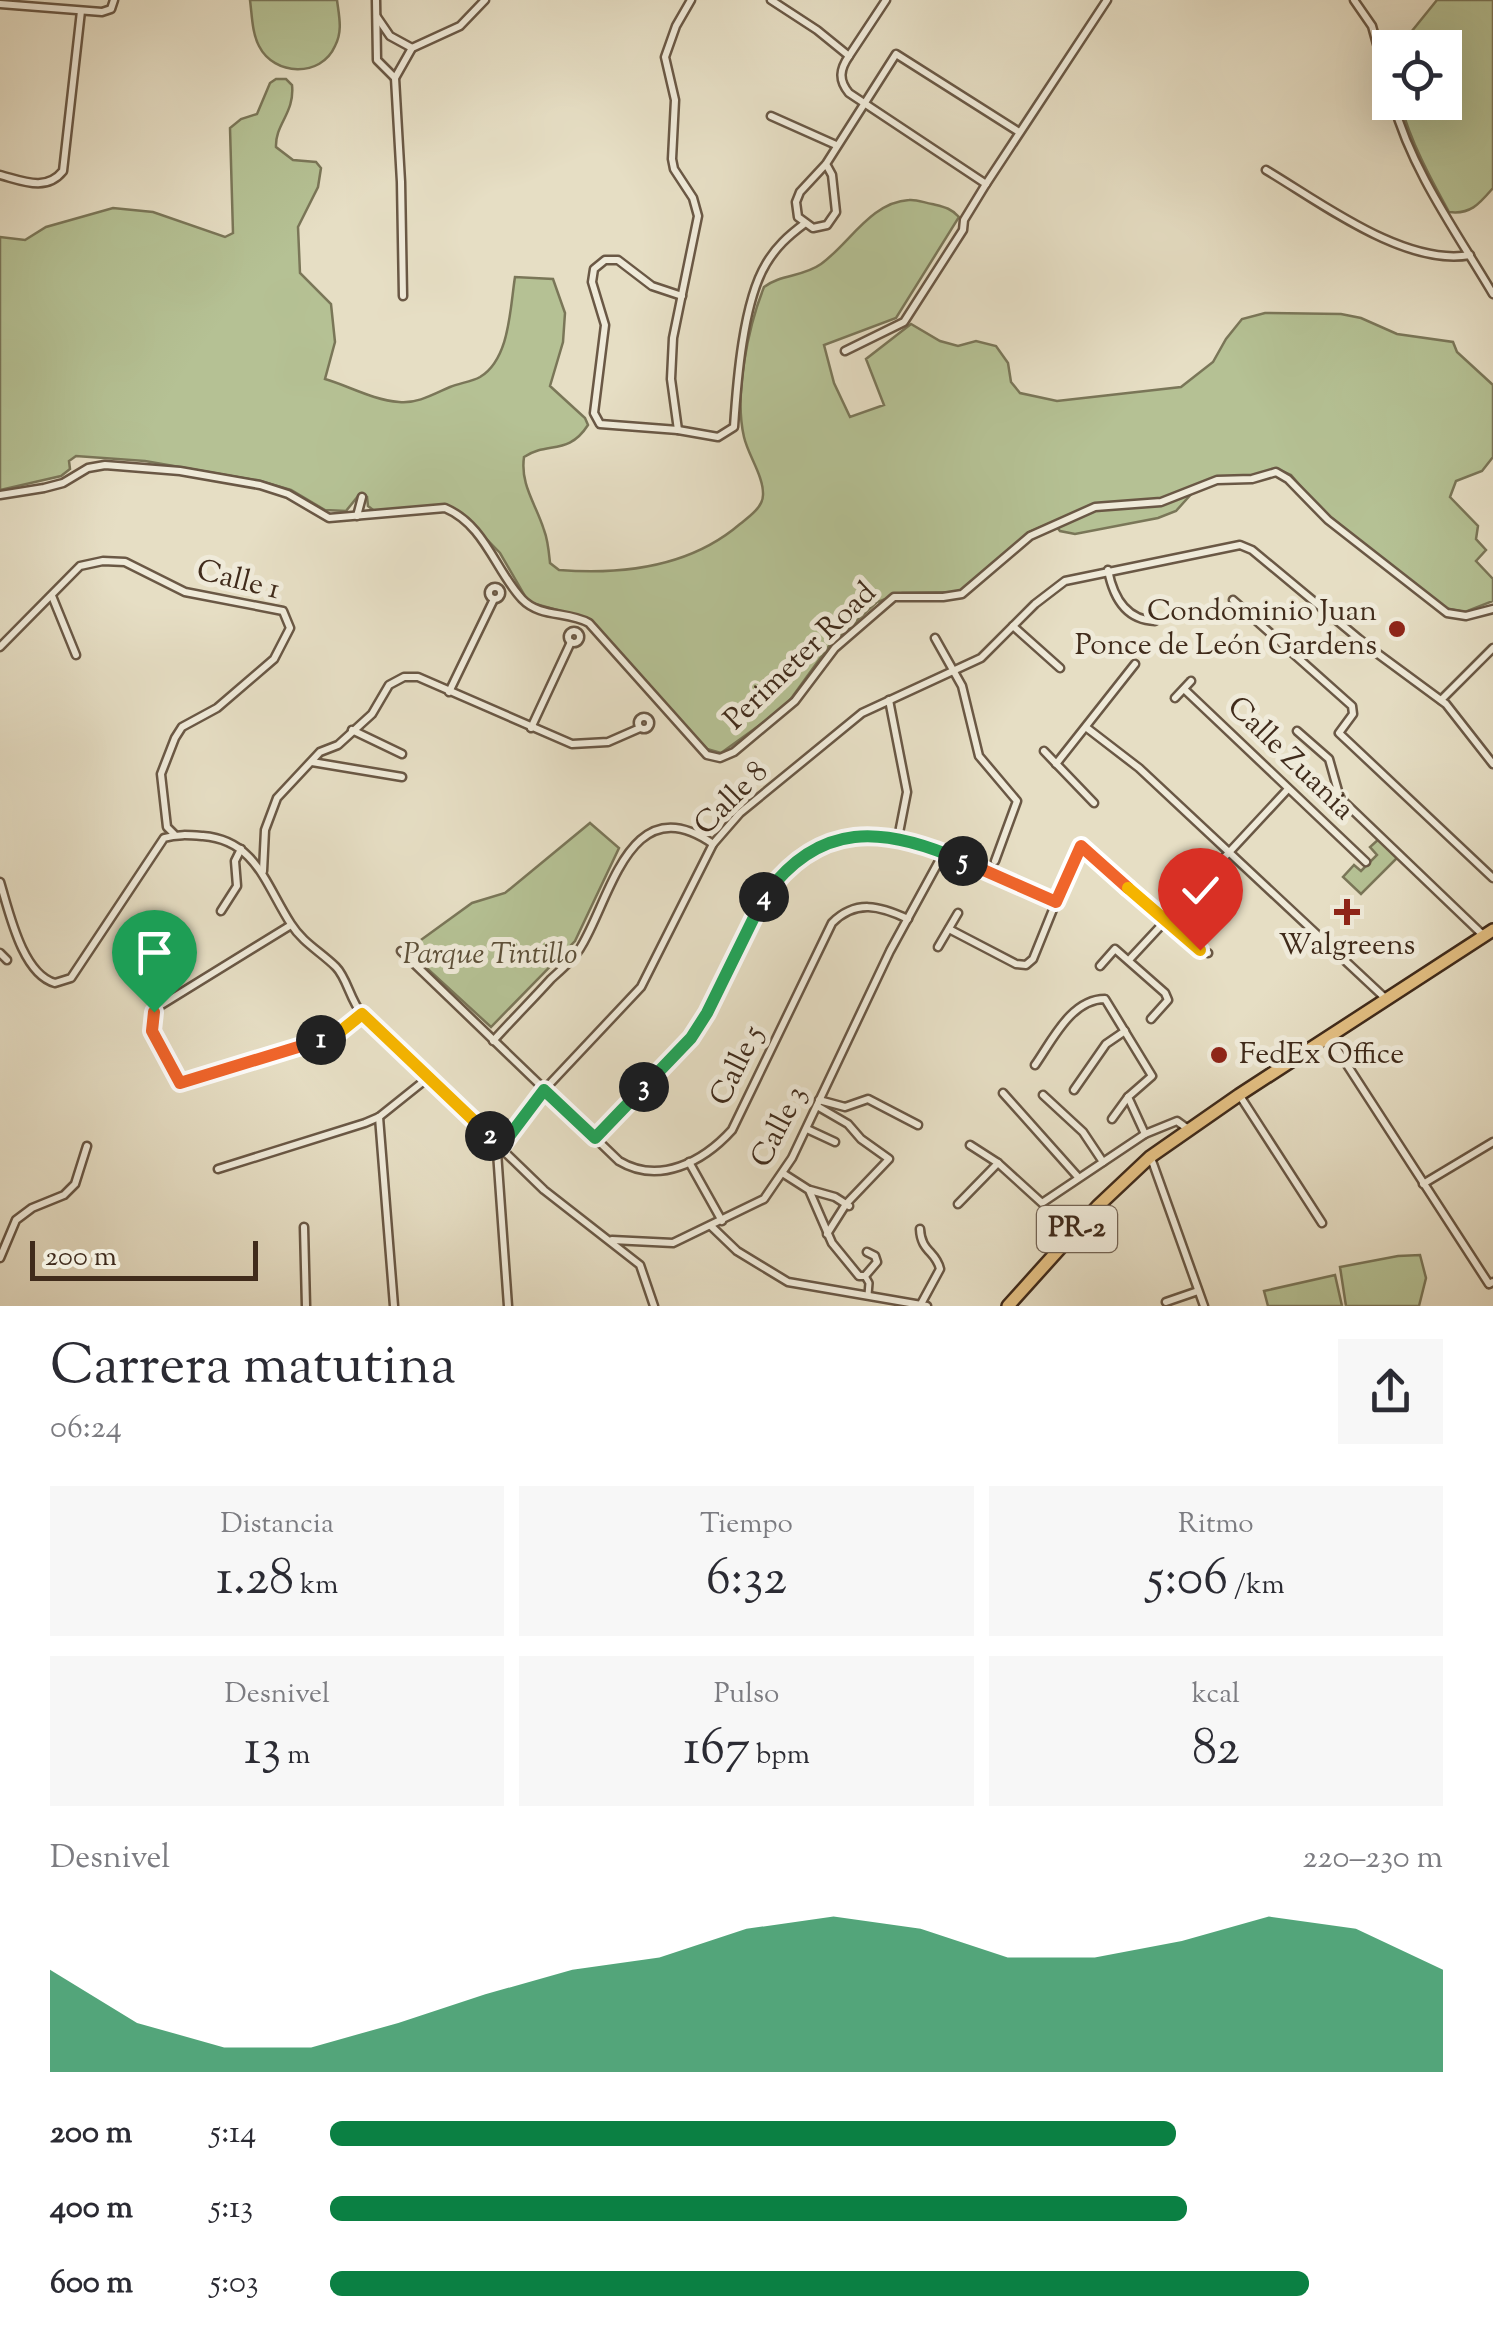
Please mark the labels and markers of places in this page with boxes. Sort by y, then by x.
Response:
place label: Condominio Juan Ponce de León Gardens [1075,591,1377,668]
marker: Condominio Juan Ponce de León Gardens [1386,618,1408,640]
pin: 5 [938,836,988,886]
pin [1158,848,1243,951]
pin: 4 [739,872,789,922]
marker: Walgreens [1336,901,1358,923]
pin [112,910,197,1013]
place label: Walgreens [1279,925,1415,968]
pin: 1 [296,1015,346,1065]
place label: FedEx Office [1239,1034,1404,1077]
marker: FedEx Office [1208,1044,1230,1066]
pin: 3 [619,1062,669,1112]
pin: 2 [465,1111,515,1161]

